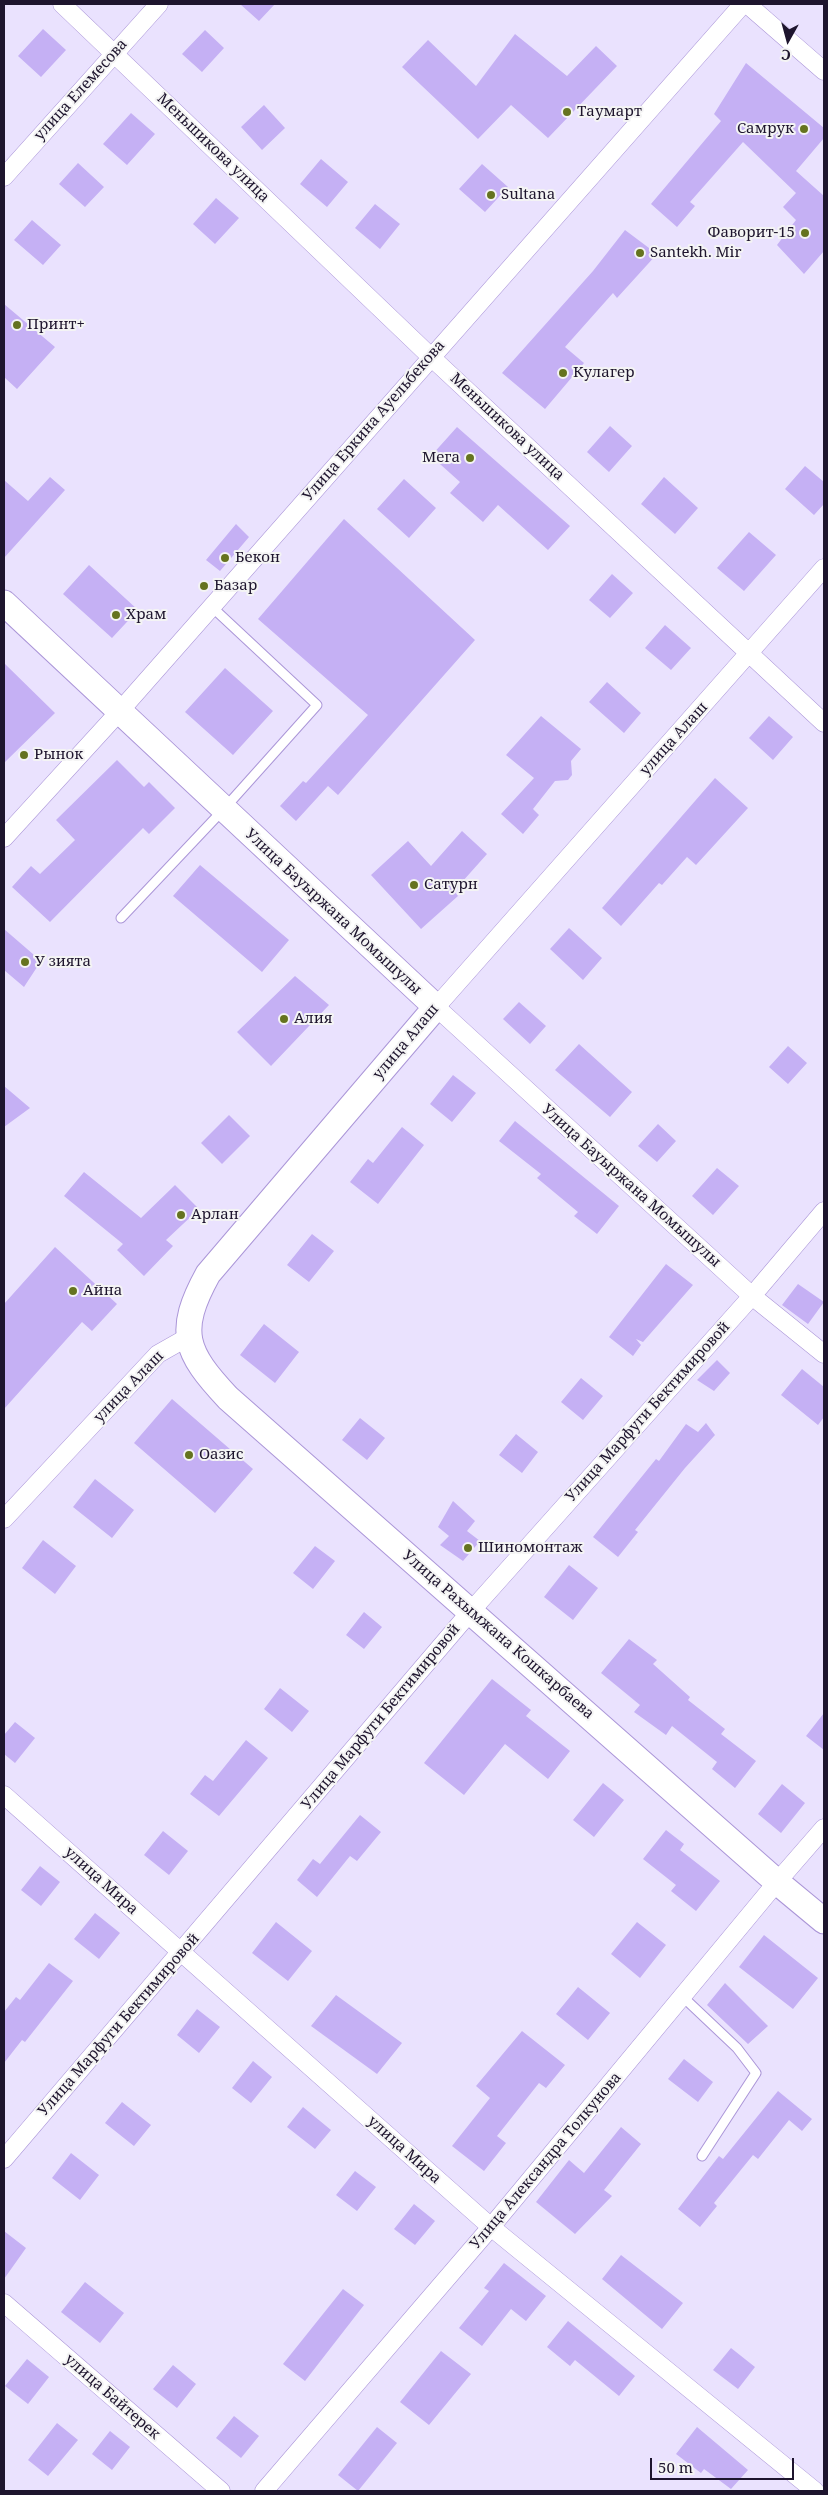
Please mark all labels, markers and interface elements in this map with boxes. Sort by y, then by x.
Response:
north arrow [763,15,813,65]
street label: улица Елемесова [31,36,131,144]
text: С [780,45,792,65]
street label: Меньшикова улица [153,90,273,206]
place label: Таумарт [577,103,642,121]
marker: Таумарт [561,106,573,118]
place label: Самрук [737,120,794,138]
marker: Самрук [798,123,810,135]
place label: Sultana [501,186,555,204]
marker: Sultana [485,189,497,201]
place label: Фаворит-15 [708,224,795,242]
marker: Фаворит-15 [799,227,811,239]
place label: Santekh. Mir [650,244,741,262]
marker: Santekh. Mir [634,247,646,259]
place label: Принт+ [27,316,85,334]
marker: Принт+ [11,319,23,331]
street label: Улица Еркина Ауельбекова [299,337,449,505]
place label: Кулагер [573,364,635,382]
marker: Кулагер [557,367,569,379]
street label: Меньшикова улица [446,369,568,485]
place label: Мега [422,449,460,467]
marker: Мега [464,452,476,464]
place label: Бекон [235,549,280,567]
marker: Бекон [219,552,231,564]
place label: Базар [214,577,257,595]
marker: Базар [198,580,210,592]
place label: Храм [126,606,166,624]
marker: Храм [110,609,122,621]
street label: улица Алаш [636,699,712,779]
place label: Рынок [34,746,83,764]
marker: Рынок [18,749,30,761]
street label: Улица Бауыржана Момышулы [241,825,425,999]
place label: Сатурн [424,876,478,894]
marker: Сатурн [408,879,420,891]
place label: У зията [35,953,91,971]
marker: У зията [19,956,31,968]
street label: улица Алаш [369,1001,443,1083]
place label: Алия [294,1010,332,1028]
marker: Алия [278,1013,290,1025]
street label: Улица Бауыржана Момышулы [538,1101,724,1271]
place label: Арлан [191,1206,239,1224]
marker: Арлан [175,1209,187,1221]
place label: Айна [83,1282,122,1300]
marker: Айна [67,1285,79,1297]
street label: Улица Марфуги Бектимировой [562,1318,734,1506]
street label: улица Алаш [90,1347,168,1427]
place label: Оазис [199,1446,243,1464]
marker: Оазис [183,1449,195,1461]
place label: Шиномонтаж [478,1539,583,1557]
marker: Шиномонтаж [462,1542,474,1554]
street label: Улица Рахымжана Кошкарбаева [399,1547,597,1723]
street label: Улица Марфуги Бектимировой [298,1621,464,1813]
street label: улица Мира [61,1843,141,1919]
street label: Улица Марфуги Бектимировой [35,1930,203,2120]
street label: Улица Александра Толкунова [467,2069,625,2253]
street label: улица Мира [364,2112,444,2188]
street label: улица Байтерек [61,2351,163,2443]
scale bar [653,2448,797,2480]
text: 50 m [658,2457,693,2477]

